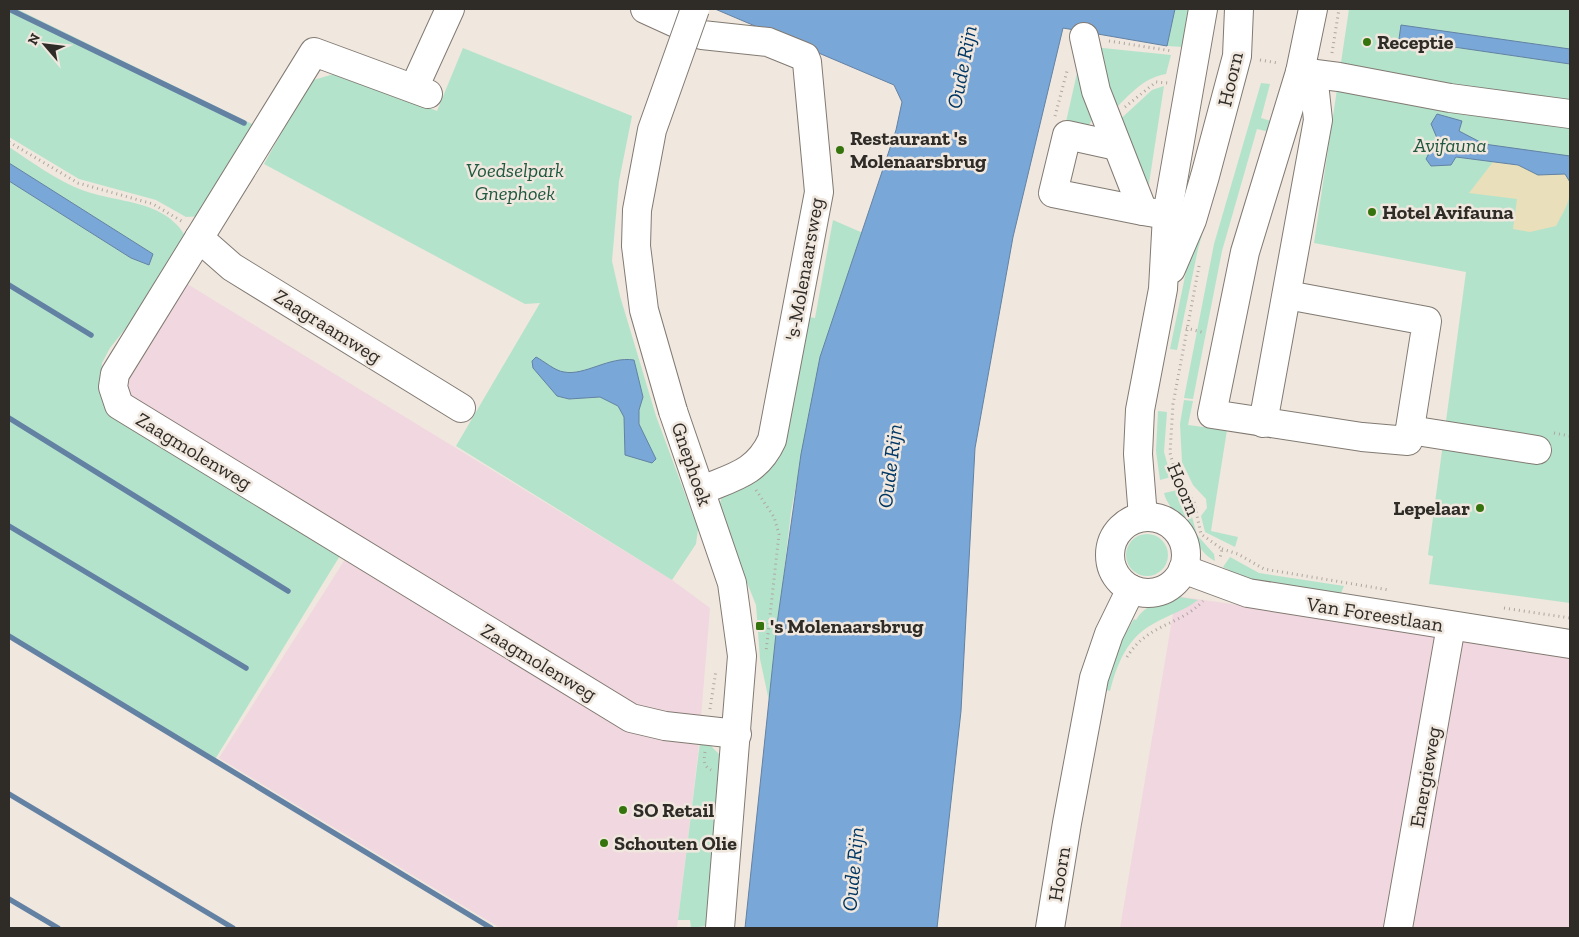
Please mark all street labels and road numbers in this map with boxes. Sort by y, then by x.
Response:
street label: Hoorn [1212,49,1248,109]
street label: 's-Molenaarsweg [780,196,828,342]
street label: Zaagraamweg [270,284,386,368]
street label: Zaagmolenweg [132,407,256,495]
street label: Gnephoek [666,419,718,510]
street label: Hoorn [1162,459,1206,520]
street label: Van Foreestlaan [1304,591,1445,637]
street label: Zaagmolenweg [477,618,601,706]
street label: Energieweg [1404,725,1446,829]
street label: Hoorn [1043,844,1075,903]

